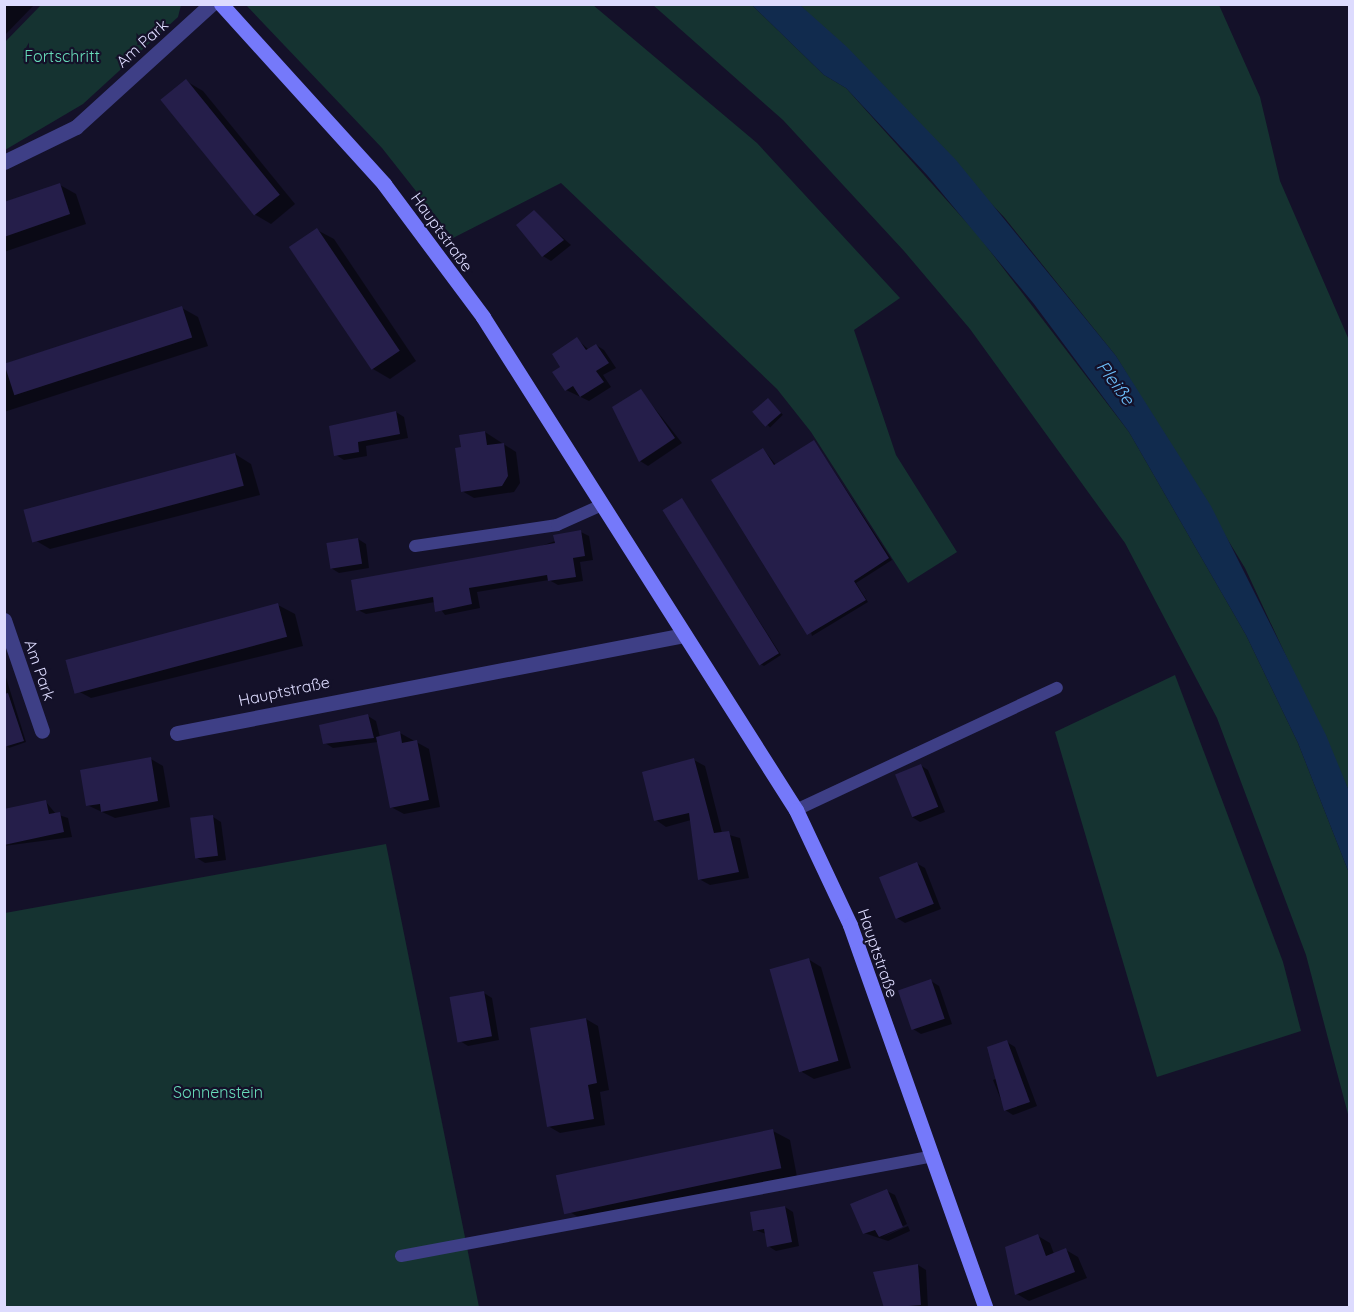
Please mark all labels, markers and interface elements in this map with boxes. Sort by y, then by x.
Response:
street label: Am Park [112,15,172,71]
park label: Fortschritt [24,46,100,66]
street label: Hauptstraße [407,189,477,275]
water label: Pleiße [1091,357,1139,409]
street label: Am Park [21,637,59,703]
street label: Hauptstraße [237,672,331,710]
street label: Hauptstraße [854,906,902,1000]
park label: Sonnenstein [173,1082,263,1102]

